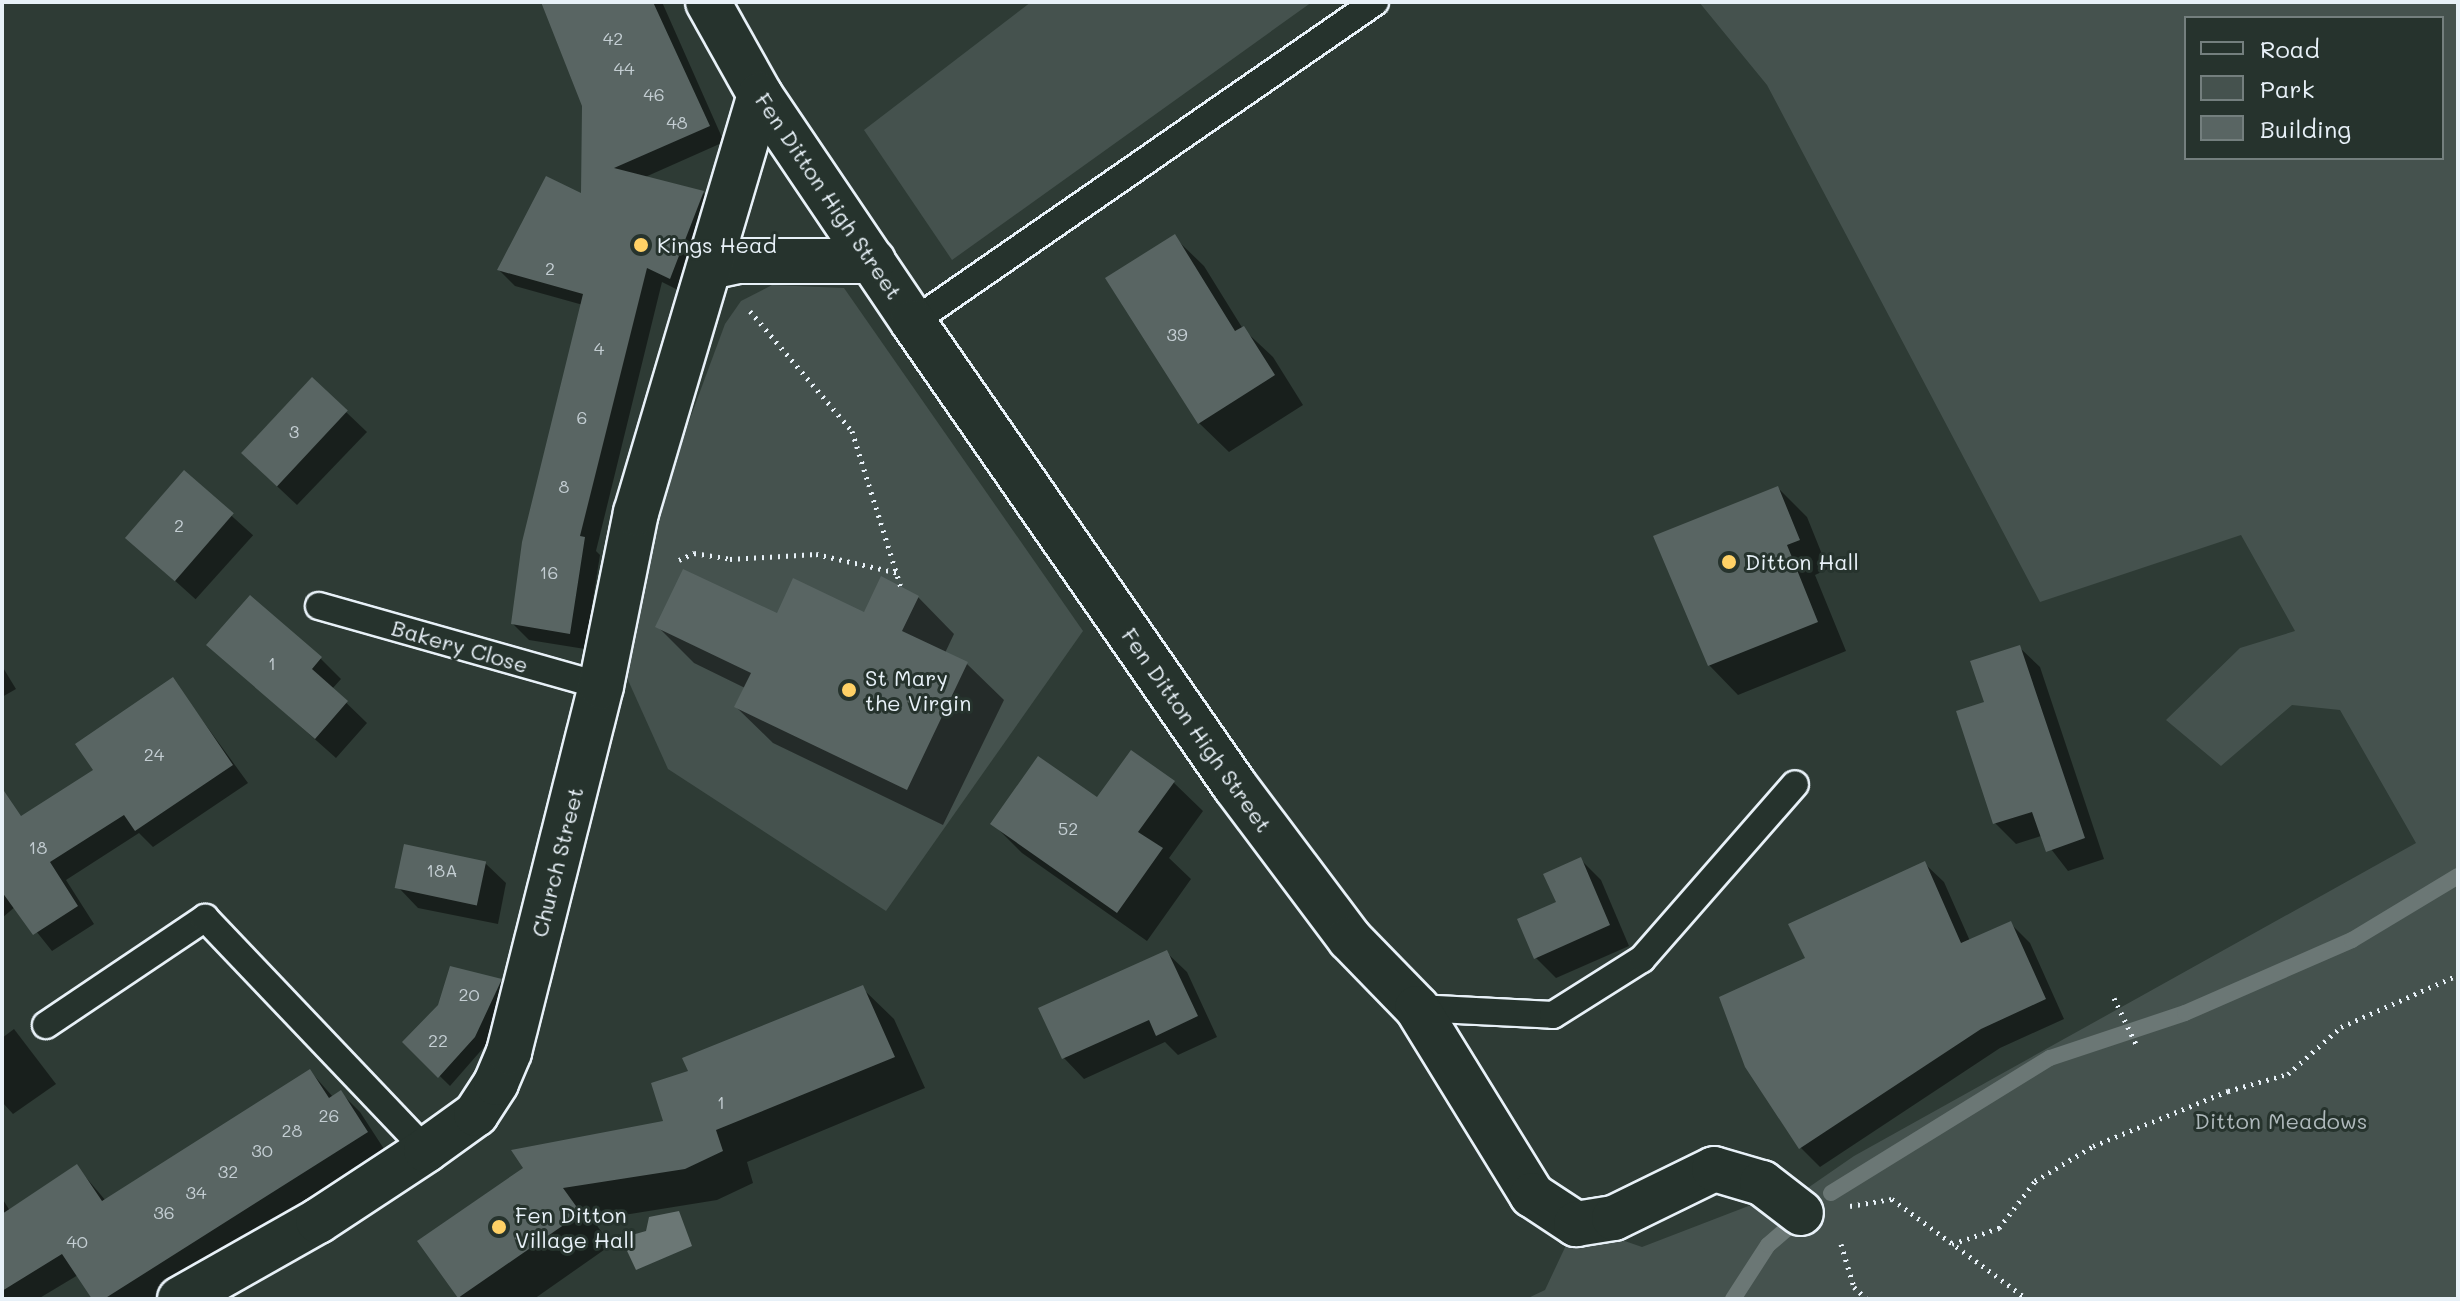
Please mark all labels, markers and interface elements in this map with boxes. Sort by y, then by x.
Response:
legend [2184,16,2444,160]
house number: 42 [603,27,623,49]
text: Road [2260,33,2320,64]
house number: 44 [613,57,635,79]
text: Park [2260,73,2314,104]
house number: 46 [643,83,665,105]
street label: Fen Ditton High Street [750,88,908,304]
house number: 48 [666,111,688,133]
text: Building [2260,113,2351,144]
place label: Kings Head [657,232,777,258]
marker: Kings Head [632,236,650,254]
house number: 2 [545,257,555,279]
house number: 39 [1166,323,1188,345]
house number: 4 [594,337,604,359]
house number: 6 [577,406,587,428]
house number: 3 [289,420,299,442]
house number: 8 [559,475,569,497]
house number: 2 [174,514,184,536]
place label: Ditton Hall [1745,549,1859,575]
marker: Ditton Hall [1720,553,1738,571]
house number: 16 [540,561,558,583]
street label: Bakery Close [389,614,531,678]
street label: Fen Ditton High Street [1116,623,1278,837]
house number: 1 [268,652,276,674]
place label: St Mary the Virgin [865,664,971,716]
marker: St Mary the Virgin [840,681,858,699]
house number: 24 [144,743,164,765]
street label: Church Street [526,784,588,940]
house number: 52 [1058,817,1078,839]
house number: 18 [29,836,47,858]
house number: 18A [426,859,458,881]
house number: 20 [458,983,480,1005]
house number: 22 [428,1029,448,1051]
house number: 1 [717,1091,725,1113]
house number: 26 [319,1104,339,1126]
park label: Ditton Meadows [2194,1108,2368,1134]
house number: 28 [282,1119,302,1141]
house number: 30 [251,1139,273,1161]
house number: 32 [218,1160,238,1182]
house number: 34 [185,1181,207,1203]
house number: 36 [153,1201,175,1223]
place label: Fen Ditton Village Hall [515,1201,634,1252]
marker: Fen Ditton Village Hall [490,1218,508,1236]
house number: 40 [66,1230,88,1252]

